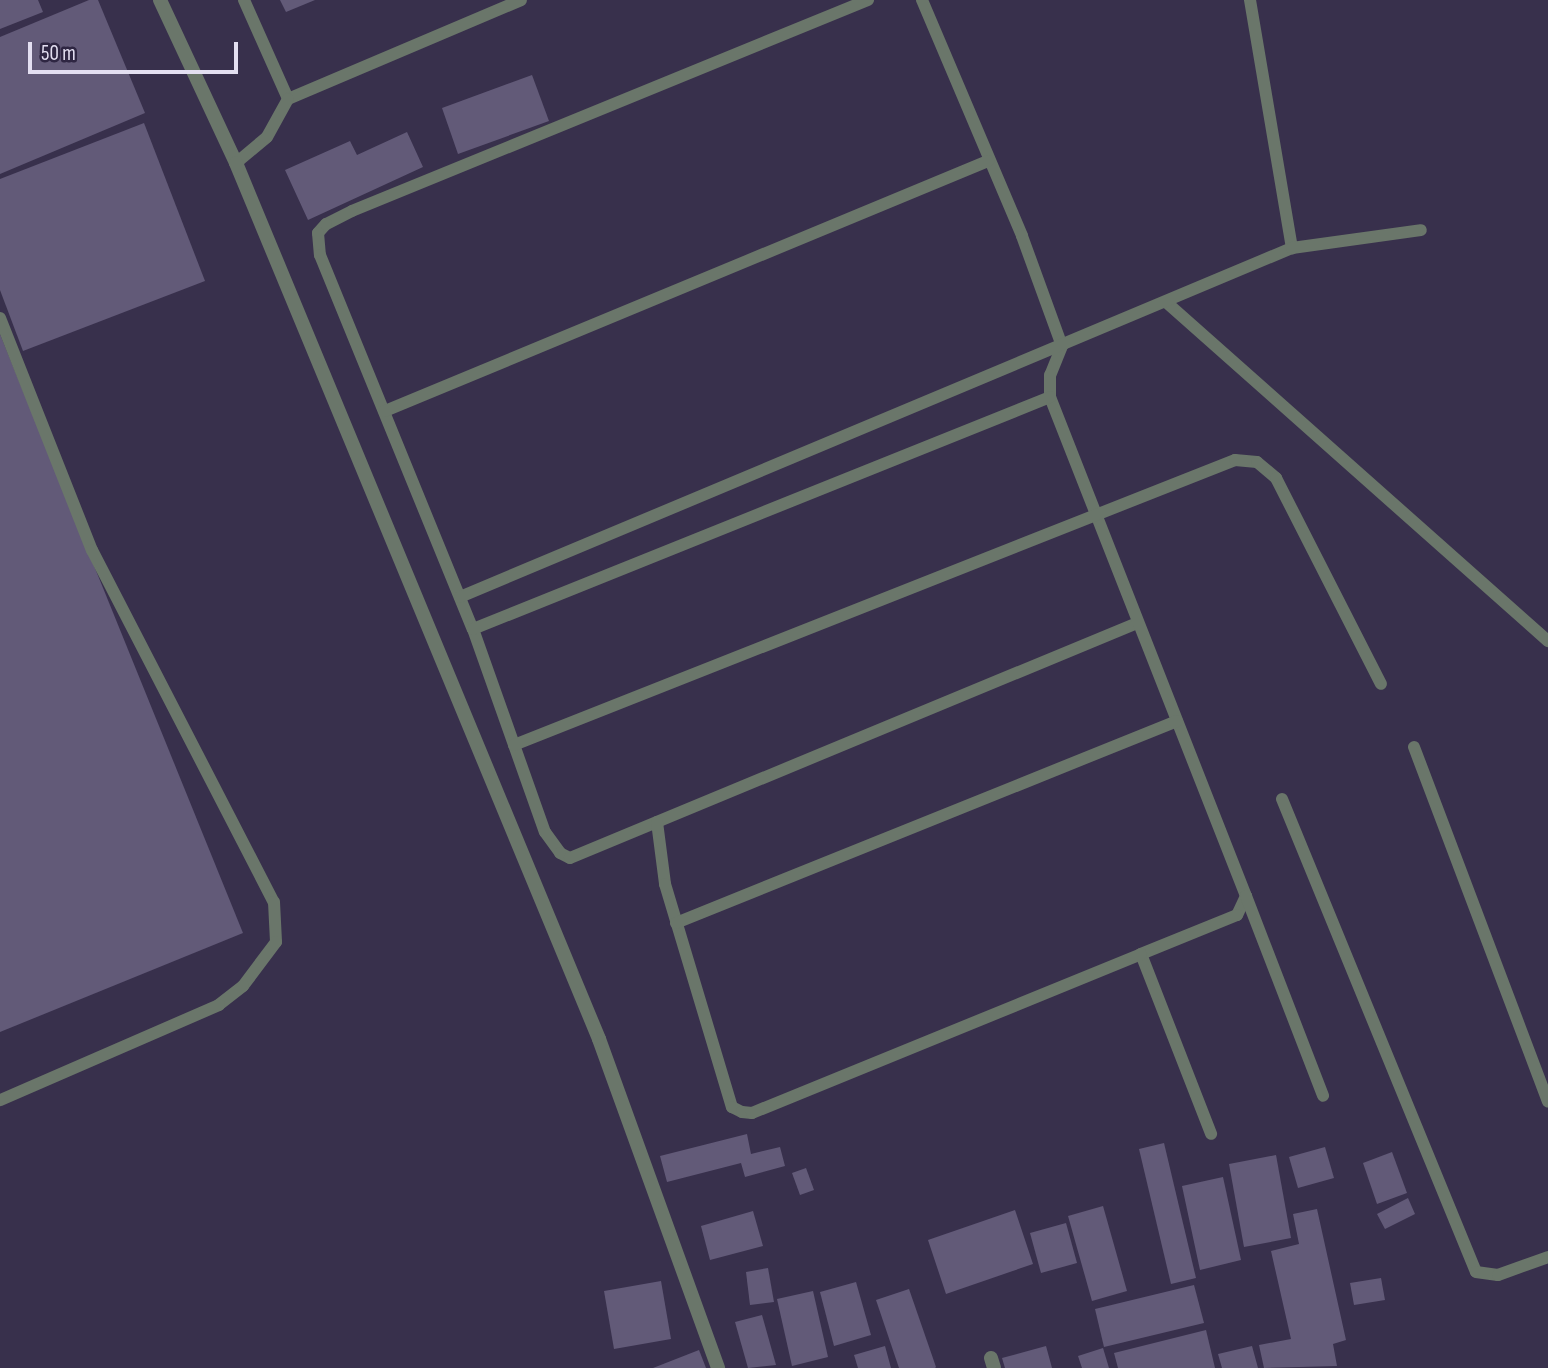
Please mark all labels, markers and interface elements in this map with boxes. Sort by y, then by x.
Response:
scale bar [32,28,242,72]
text: 50 m [41,41,76,66]

